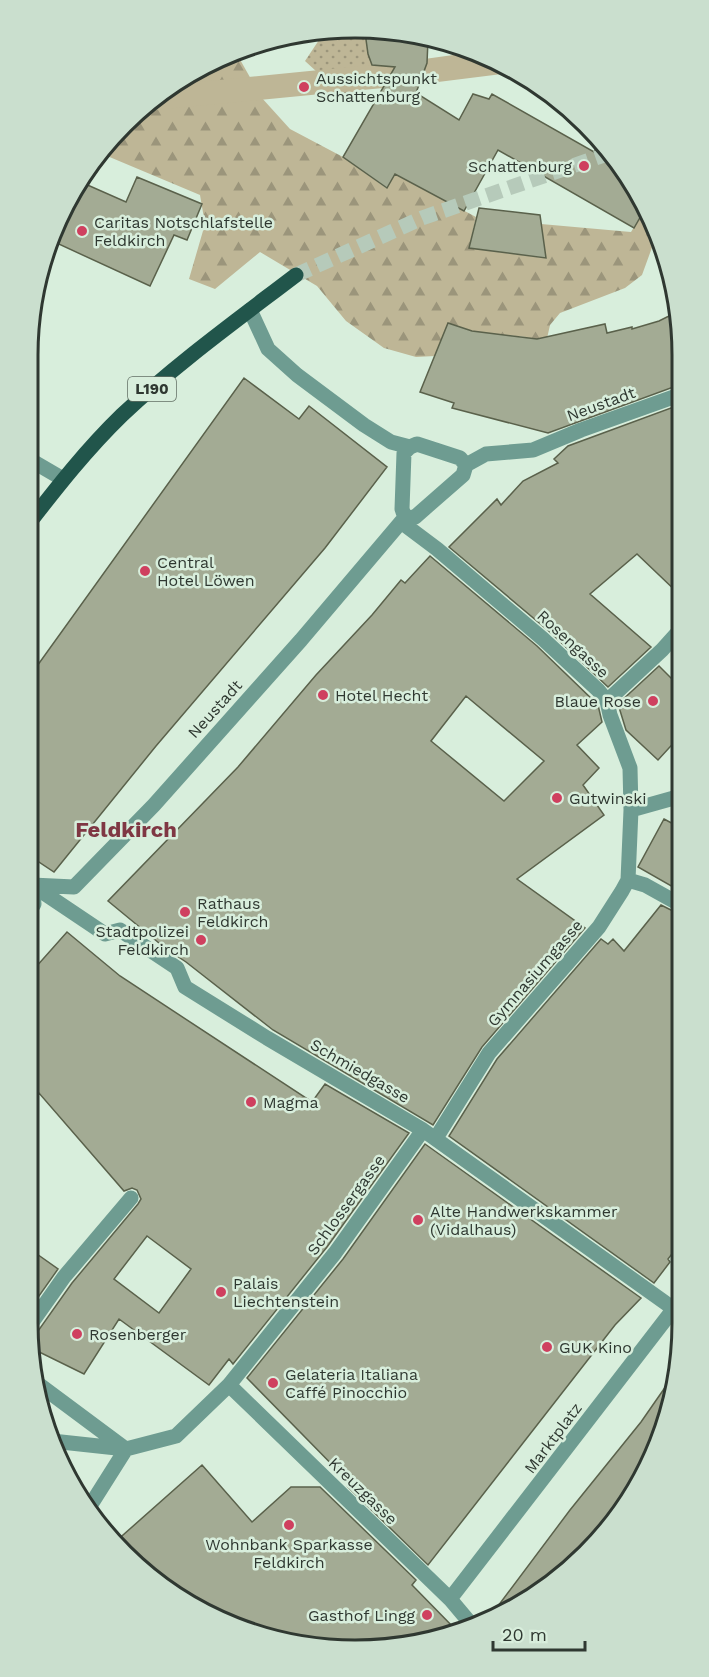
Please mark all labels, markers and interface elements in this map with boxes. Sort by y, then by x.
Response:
place label: Aussichtspunkt Schattenburg [316,69,437,106]
marker: Aussichtspunkt Schattenburg [297,80,311,94]
place label: Schattenburg [468,157,572,176]
marker: Schattenburg [577,159,591,173]
place label: Caritas Notschlafstelle Feldkirch [94,213,273,250]
marker: Caritas Notschlafstelle Feldkirch [75,224,89,238]
road number: L190 [128,377,176,401]
street label: Neustadt [564,383,638,425]
place label: Central Hotel Löwen [157,553,255,590]
marker: Central Hotel Löwen [138,564,152,578]
street label: Rosengasse [533,606,613,682]
street label: Neustadt [184,676,246,742]
place label: Hotel Hecht [335,686,428,705]
marker: Hotel Hecht [316,688,330,702]
place label: Blaue Rose [554,692,641,711]
marker: Blaue Rose [646,694,660,708]
place label: Gutwinski [569,789,646,808]
marker: Gutwinski [550,791,564,805]
district label: Feldkirch [75,817,177,842]
place label: Rathaus Feldkirch [197,894,269,931]
marker: Rathaus Feldkirch [178,905,192,919]
street label: Gymnasiumgasse [483,916,587,1030]
place label: Stadtpolizei Feldkirch [96,922,189,959]
marker: Stadtpolizei Feldkirch [194,933,208,947]
street label: Schmiedgasse [307,1035,413,1107]
place label: Magma [263,1093,318,1112]
marker: Magma [244,1095,258,1109]
street label: Schlossergasse [303,1151,389,1259]
place label: Alte Handwerkskammer (Vidalhaus) [430,1202,618,1239]
marker: Alte Handwerkskammer (Vidalhaus) [411,1213,425,1227]
place label: Palais Liechtenstein [233,1274,339,1311]
marker: Palais Liechtenstein [214,1285,228,1299]
place label: Rosenberger [89,1325,187,1344]
marker: Rosenberger [70,1327,84,1341]
place label: GUK Kino [559,1338,632,1357]
marker: GUK Kino [540,1340,554,1354]
place label: Gelateria Italiana Caffé Pinocchio [285,1365,418,1402]
marker: Gelateria Italiana Caffé Pinocchio [266,1376,280,1390]
street label: Marktplatz [520,1399,586,1477]
street label: Kreuzgasse [325,1454,401,1528]
marker: Wohnbank Sparkasse Feldkirch [282,1518,296,1532]
place label: Wohnbank Sparkasse Feldkirch [205,1535,373,1572]
place label: Gasthof Lingg [308,1606,415,1625]
marker: Gasthof Lingg [420,1608,434,1622]
scale bar [493,1614,584,1652]
text: 20 m [502,1624,547,1645]

